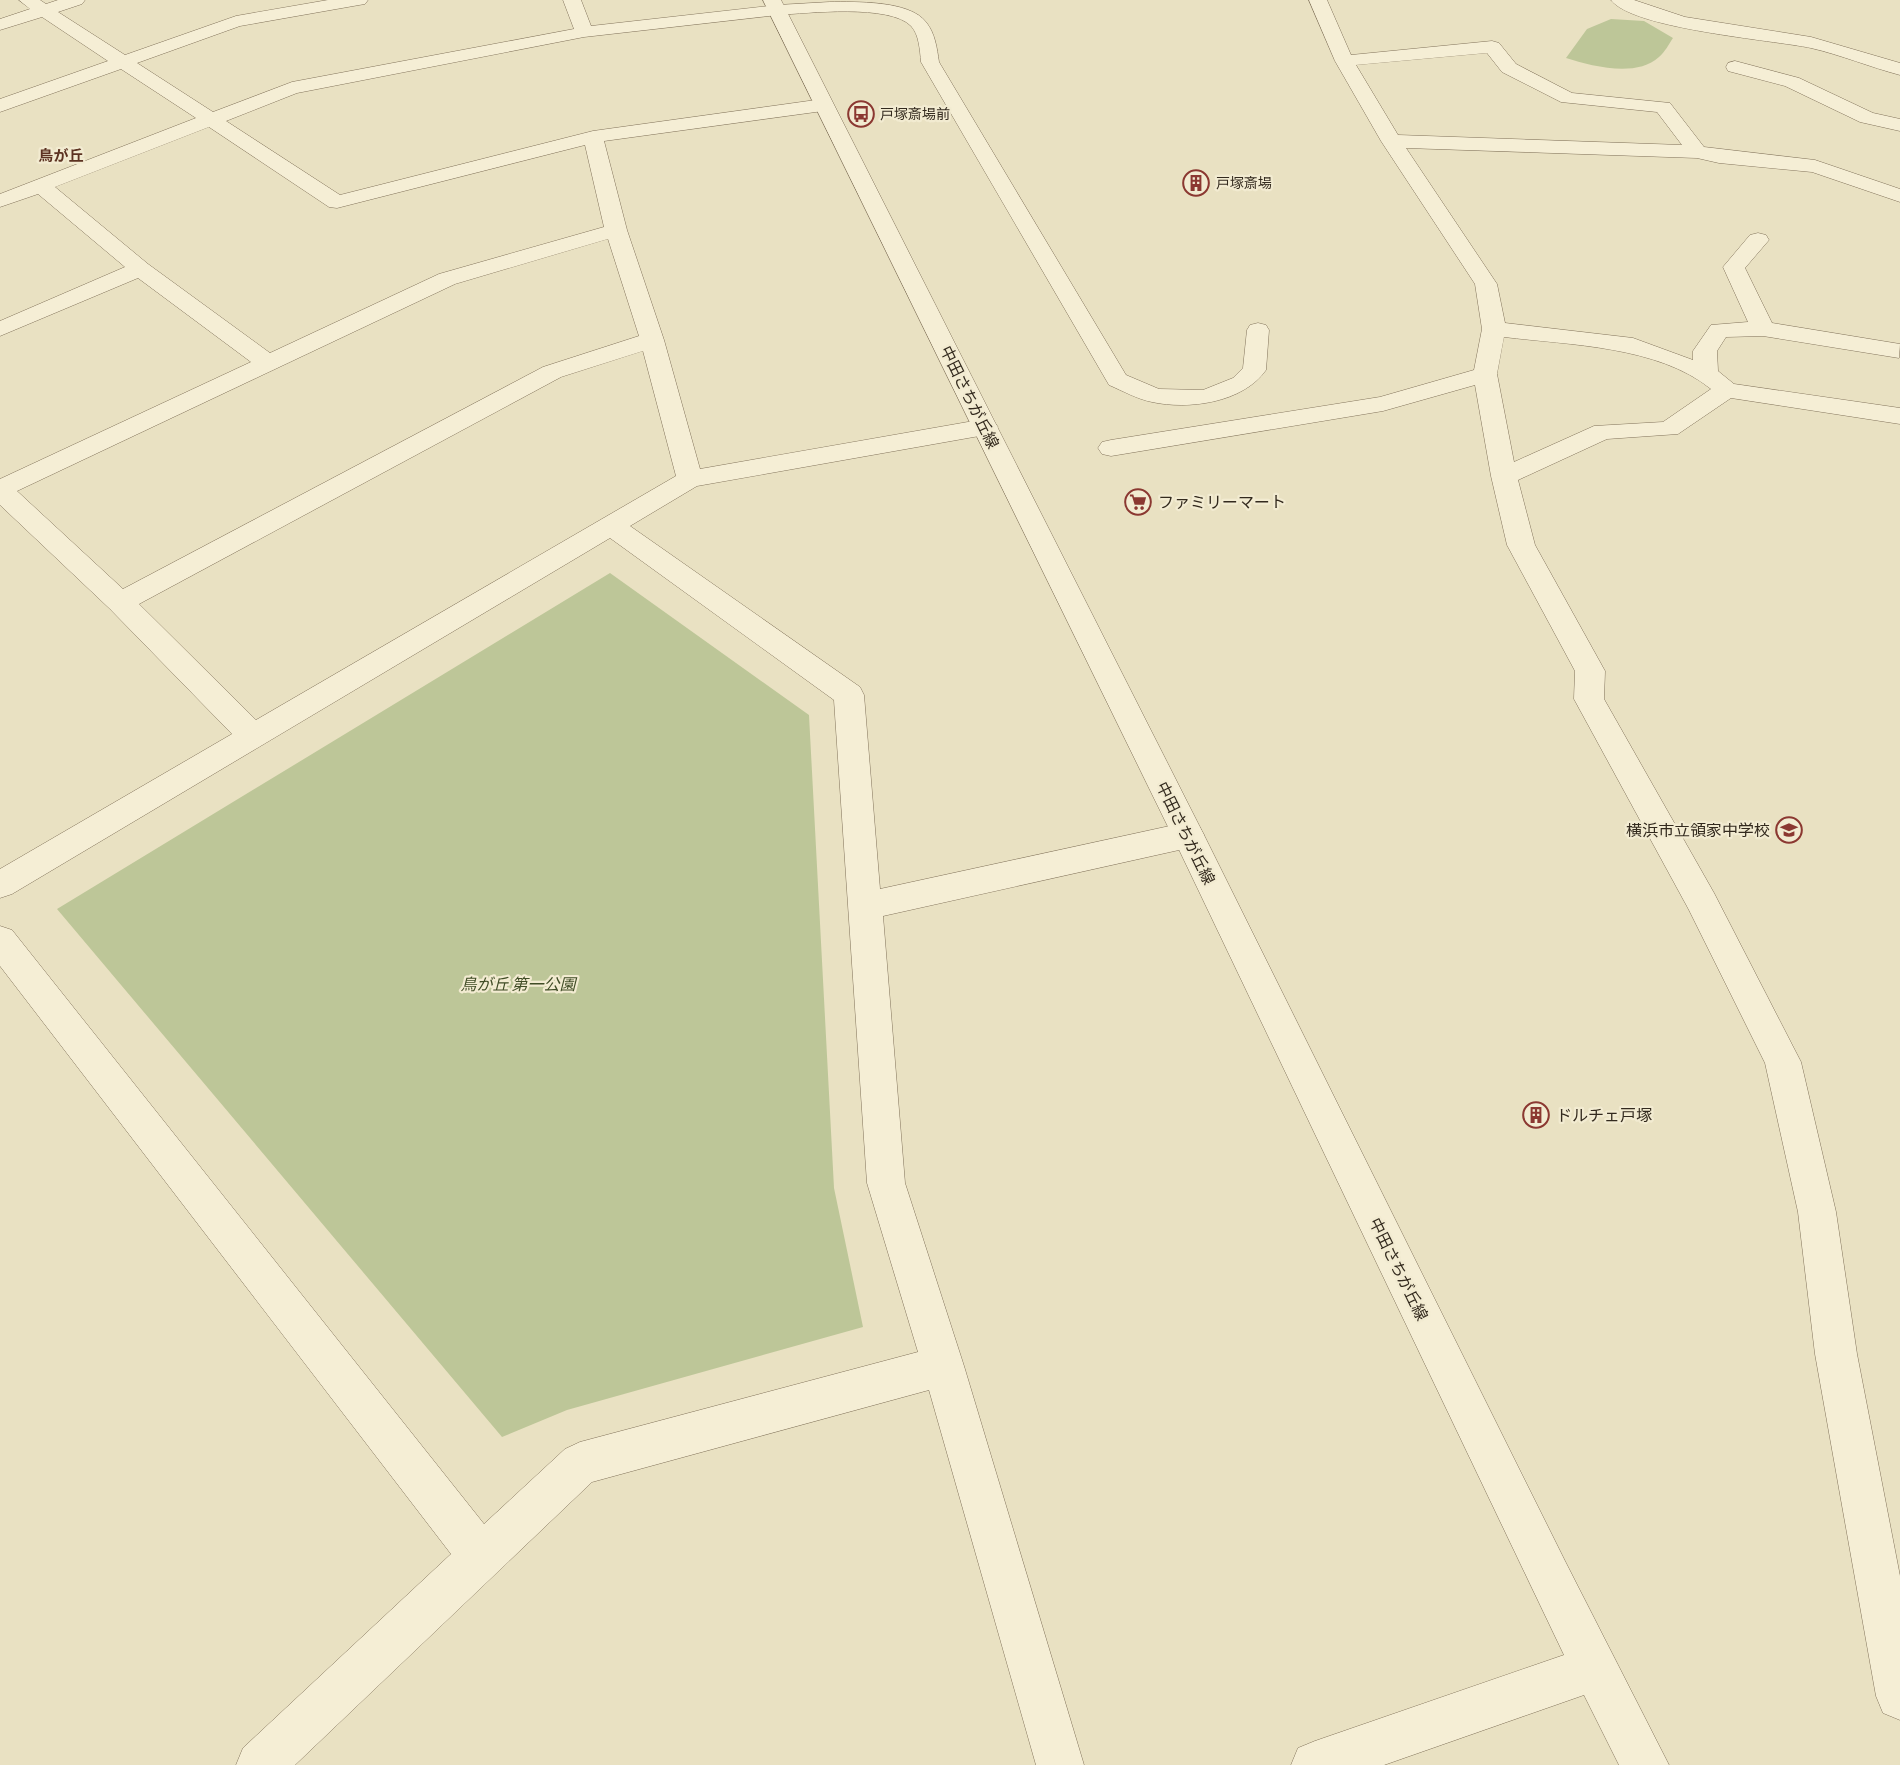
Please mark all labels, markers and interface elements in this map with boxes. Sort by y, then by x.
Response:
bus stop icon: 戸塚斎場前 [846,99,876,129]
place label: 戸塚斎場前 [880,106,950,122]
district label: 鳥が丘 [38,147,84,164]
building icon: 戸塚斎場 [1181,168,1211,198]
place label: 戸塚斎場 [1216,175,1272,191]
street label: 中田さちが丘線 [937,343,1002,451]
supermarket icon: ファミリーマート [1123,487,1153,517]
place label: ファミリーマート [1158,494,1286,511]
street label: 中田さちが丘線 [1153,779,1218,887]
school or university icon: 横浜市立領家中学校 [1774,815,1804,845]
place label: 横浜市立領家中学校 [1626,822,1770,839]
park label: 鳥が丘 第一公園 [460,976,577,993]
building icon: ドルチェ戸塚 [1521,1100,1551,1130]
place label: ドルチェ戸塚 [1556,1107,1652,1124]
street label: 中田さちが丘線 [1366,1215,1431,1323]

